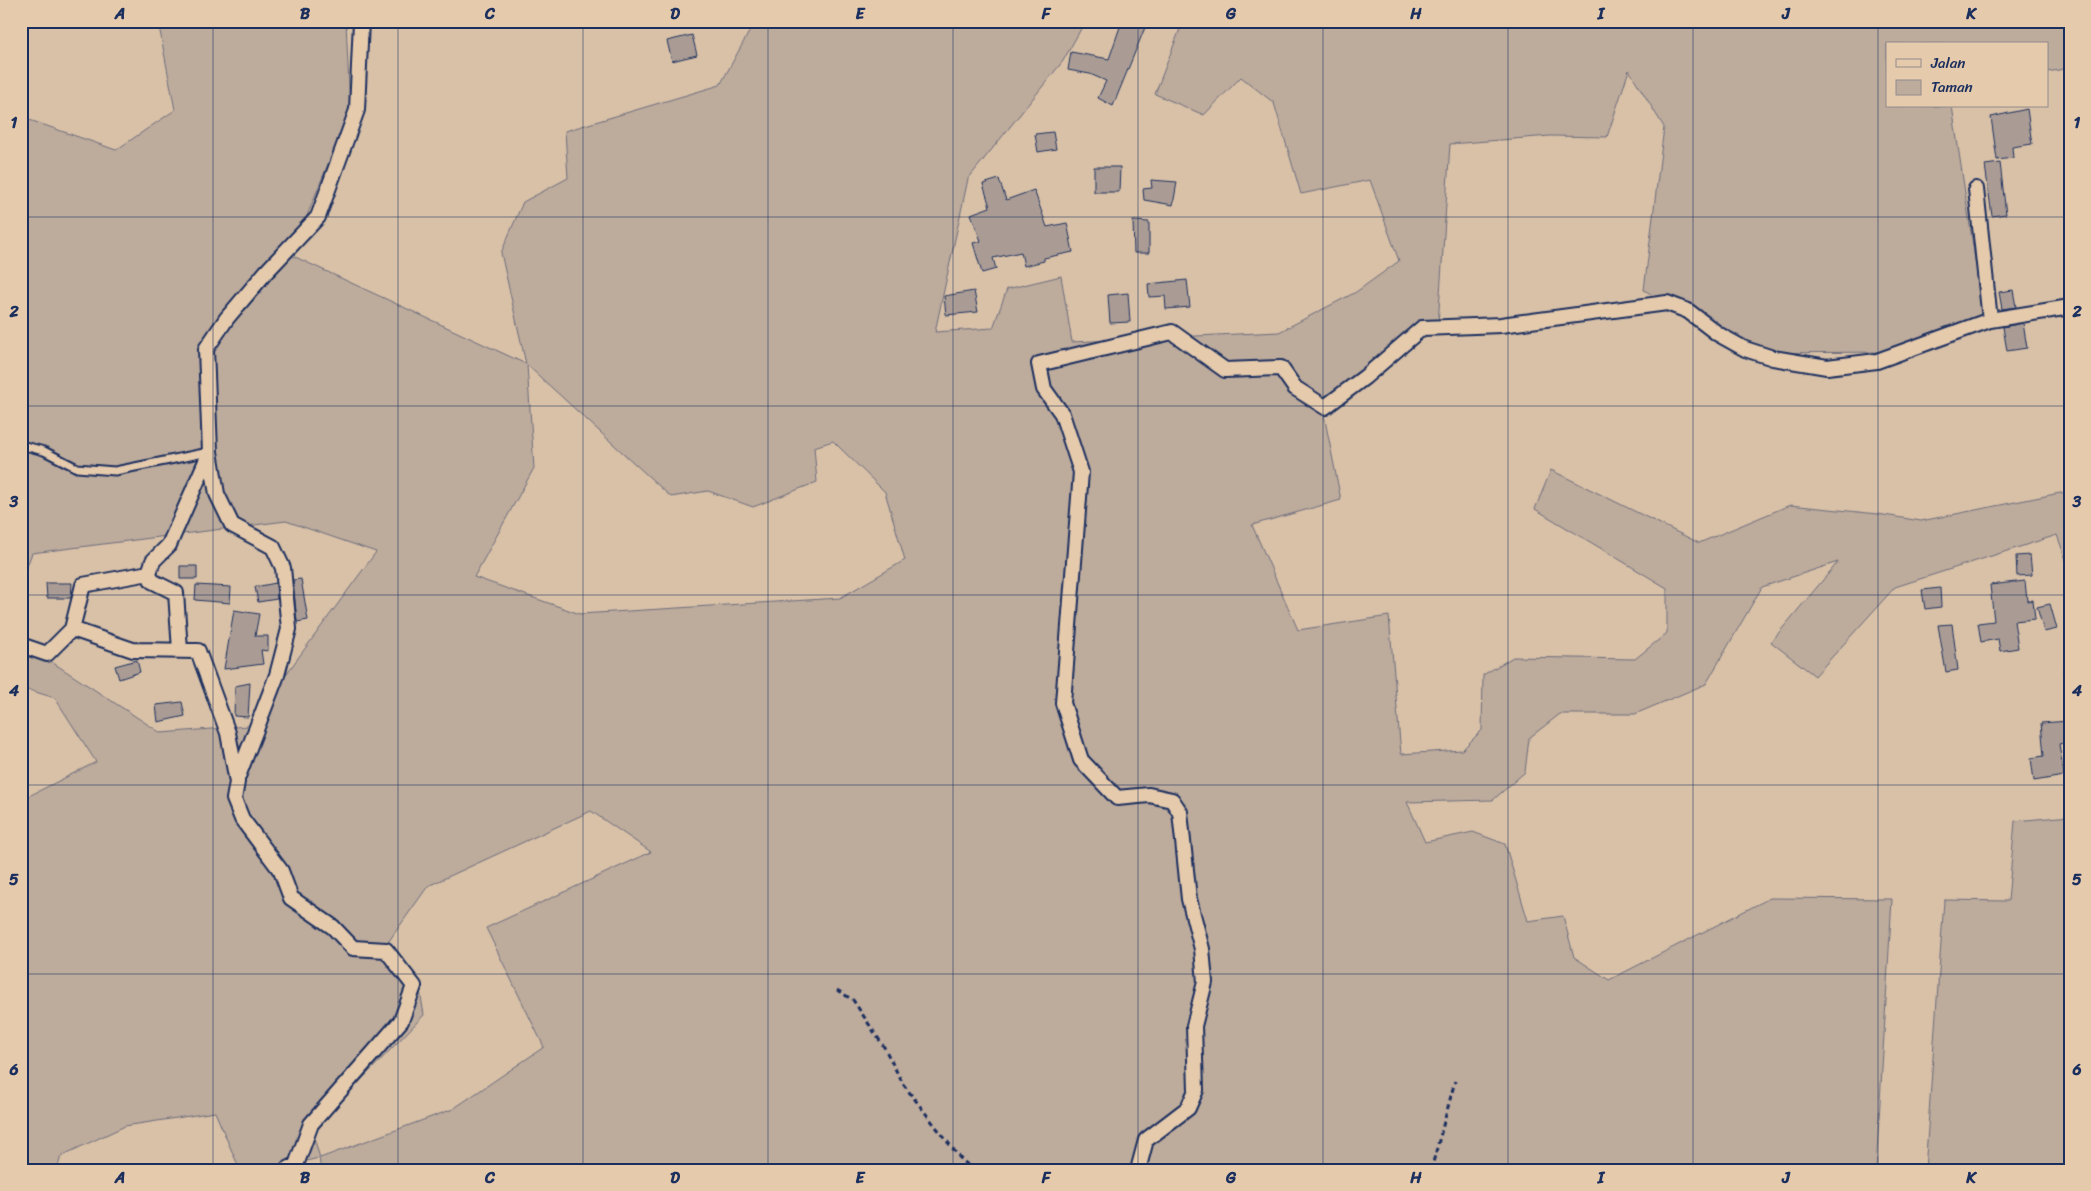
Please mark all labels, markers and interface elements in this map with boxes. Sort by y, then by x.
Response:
text: A [114,0,125,28]
text: B [300,0,311,28]
text: C [484,0,496,28]
text: D [670,0,680,28]
text: E [856,0,866,28]
text: F [1041,0,1052,28]
text: G [1225,0,1237,28]
text: H [1409,0,1422,28]
text: I [1597,0,1606,28]
text: J [1781,0,1791,28]
text: K [1965,0,1977,28]
legend [1886,42,2048,108]
text: Jalan [1930,50,1965,76]
text: Taman [1931,74,1973,100]
text: 1 [11,108,18,137]
text: 1 [2074,108,2081,137]
text: 2 [8,297,19,326]
text: 2 [2071,297,2082,326]
text: 3 [9,487,19,516]
text: 3 [2072,487,2082,516]
text: 4 [8,676,19,705]
text: 4 [2071,676,2082,705]
text: 5 [9,865,19,894]
text: 5 [2072,865,2082,894]
text: 6 [8,1055,19,1084]
text: 6 [2071,1055,2082,1084]
text: A [114,1163,125,1191]
text: B [300,1163,311,1191]
text: C [484,1163,496,1191]
text: D [670,1163,680,1191]
text: E [856,1163,866,1191]
text: F [1041,1163,1052,1191]
text: G [1225,1163,1237,1191]
text: H [1409,1163,1422,1191]
text: I [1597,1163,1606,1191]
text: J [1781,1163,1791,1191]
text: K [1965,1163,1977,1191]

